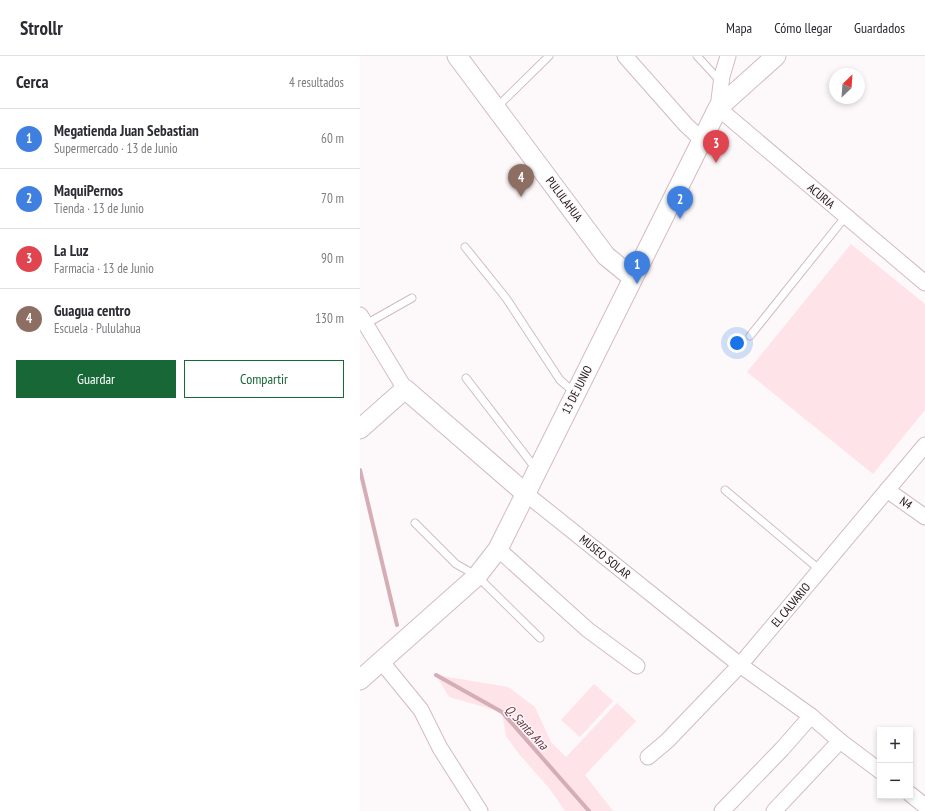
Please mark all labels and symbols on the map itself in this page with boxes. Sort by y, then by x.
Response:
north arrow [829,68,865,104]
pin: 3 [703,130,729,163]
pin: 4 [508,164,534,197]
street label: PULULAHUA [543,173,586,224]
street label: ACURIA [804,180,838,212]
pin: 2 [667,186,693,219]
pin: 1 [624,251,650,284]
your location [727,333,747,353]
street label: 13 DE JUNIO [558,363,595,416]
street label: N4 [897,493,916,512]
street label: MUSEO SOLAR [577,531,634,582]
street label: EL CALVARIO [768,579,814,630]
water label: Q. Santa Ana [501,701,552,754]

